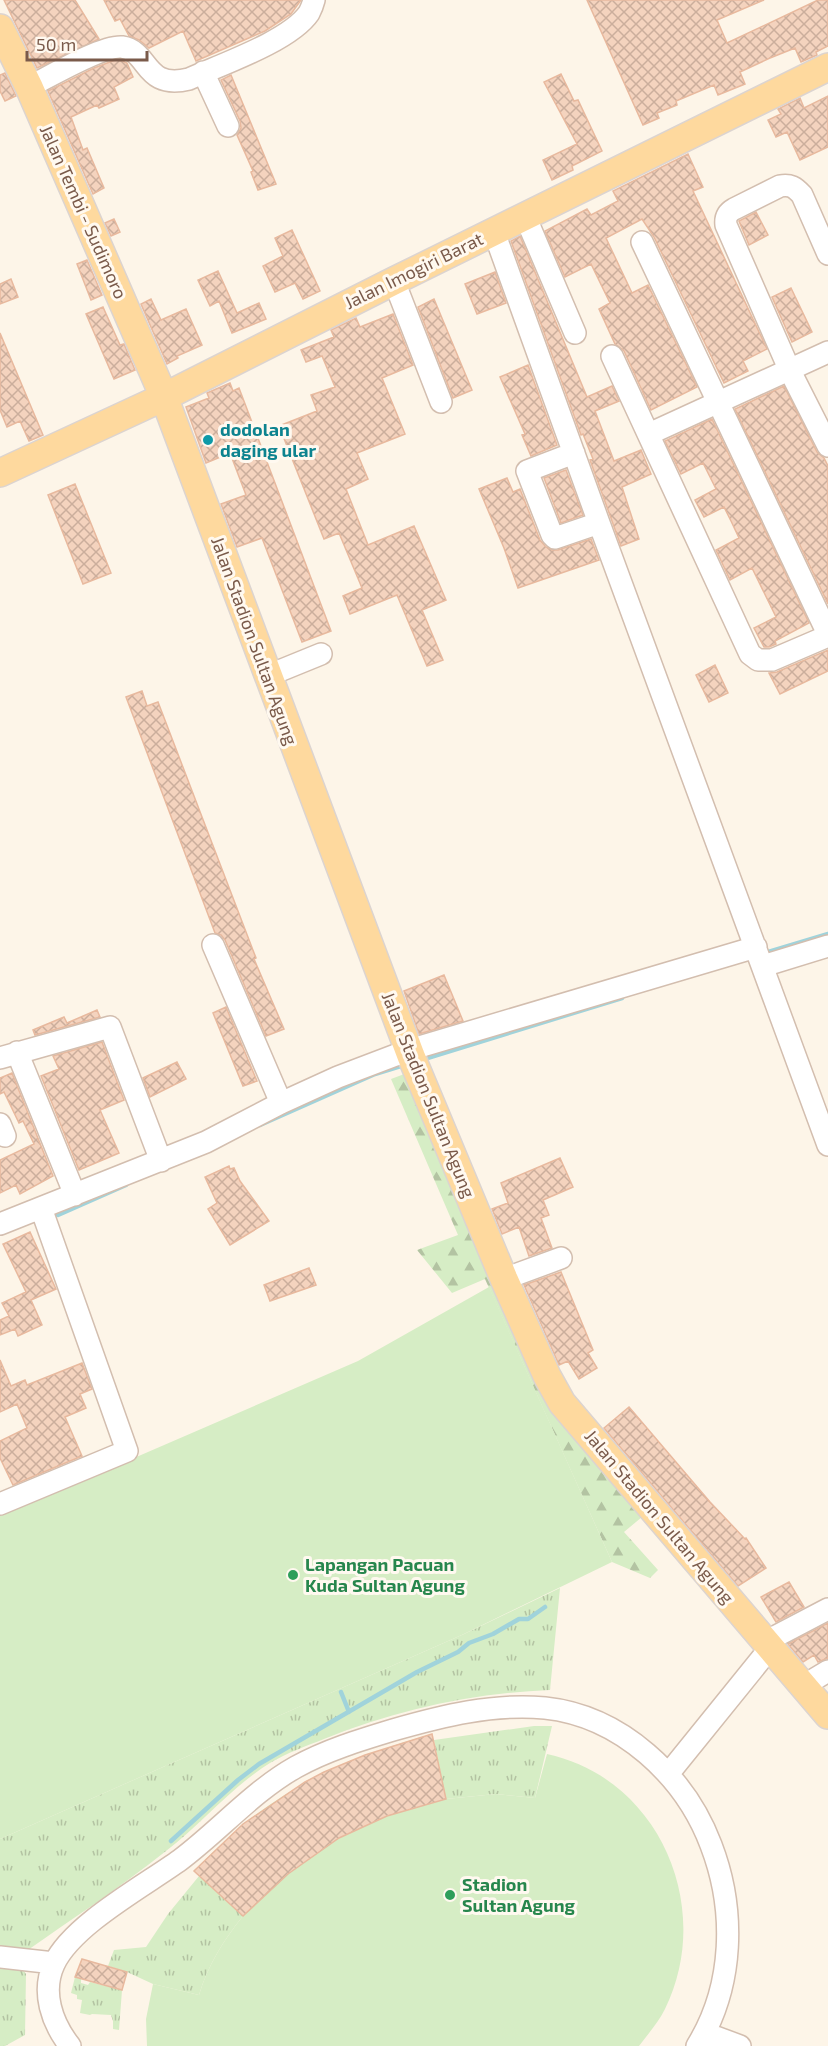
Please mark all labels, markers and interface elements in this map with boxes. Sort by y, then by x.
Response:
scale bar [27,24,147,62]
text: 50 m [36,33,76,55]
street label: Jalan Tembi - Sudimoro [36,121,132,302]
street label: Jalan Imogiri Barat [341,227,487,313]
place label: dodolan daging ular [220,418,316,461]
marker: dodolan daging ular [201,433,215,447]
street label: Jalan Stadion Sultan Agung [207,533,303,748]
street label: Jalan Stadion Sultan Agung [377,988,480,1201]
street label: Jalan Stadion Sultan Agung [581,1425,739,1608]
place label: Lapangan Pacuan Kuda Sultan Agung [305,1553,465,1596]
marker: Lapangan Pacuan Kuda Sultan Agung [286,1568,300,1582]
place label: Stadion Sultan Agung [462,1873,576,1916]
marker: Stadion Sultan Agung [443,1888,457,1902]

